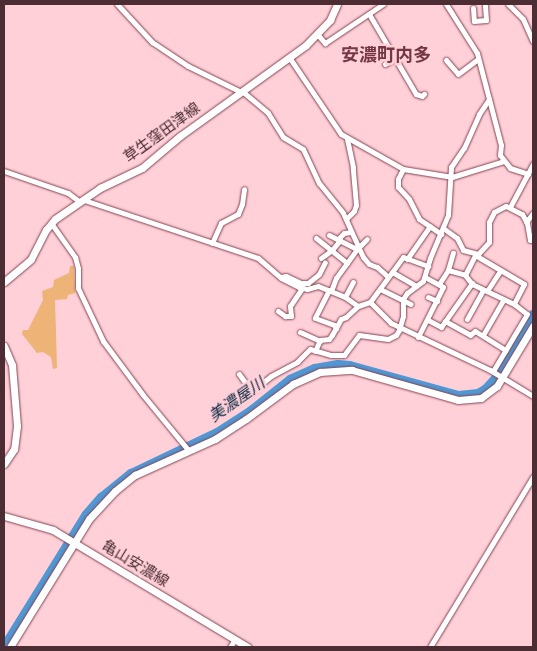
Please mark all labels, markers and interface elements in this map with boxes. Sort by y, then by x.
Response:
district label: 安濃町内多 [341,44,431,66]
street label: 草生窪田津線 [120,99,204,167]
water label: 美濃屋川 [205,374,269,426]
street label: 亀山安濃線 [98,537,172,591]

